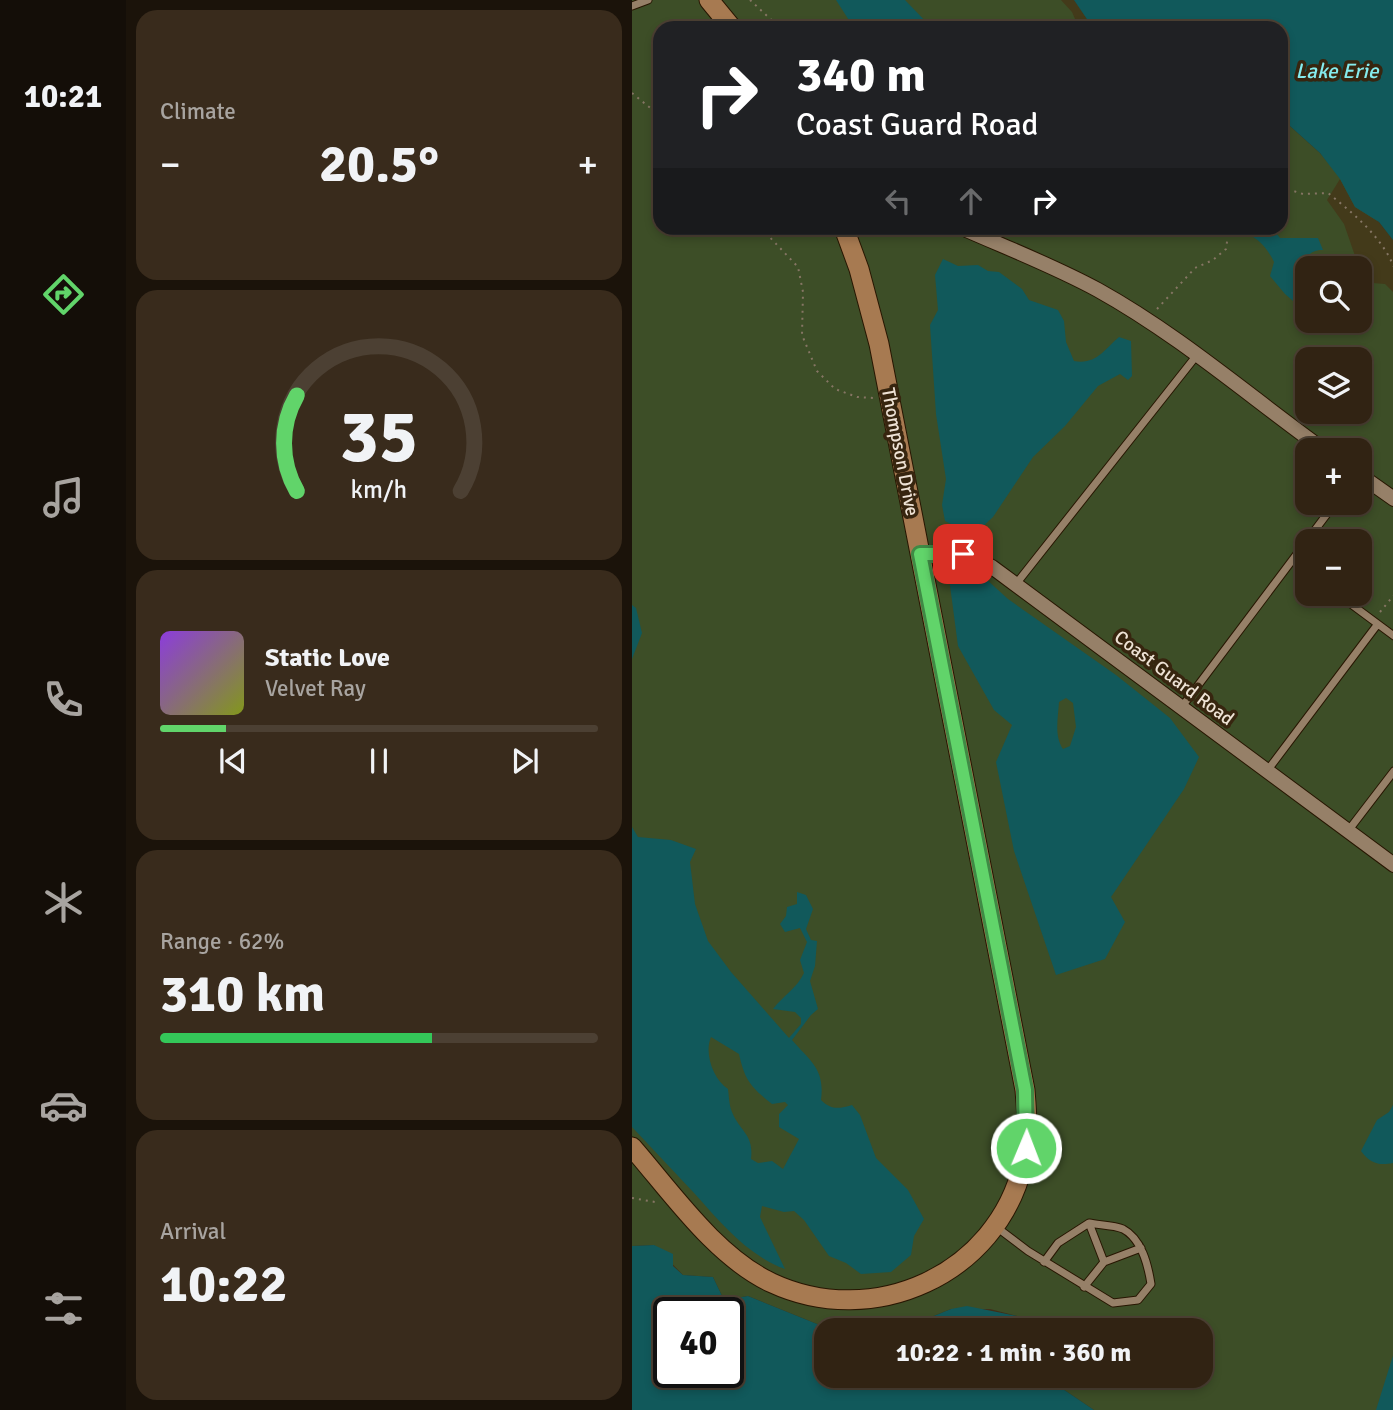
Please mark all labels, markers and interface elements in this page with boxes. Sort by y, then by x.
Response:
text: 340 m [796,45,926,105]
icon: right [681,49,772,140]
water label: Lake Erie [1296,58,1380,84]
text: 10:21 [24,77,102,116]
text: Climate [160,97,236,126]
text: Coast Guard Road [796,105,1038,144]
text: 20.5° [319,132,439,196]
text: − [160,141,181,188]
text: + [577,141,598,188]
icon: left [879,182,917,220]
icon: ahead [952,182,990,220]
icon: right [1025,182,1063,220]
map controls [1295,256,1372,606]
button: search [1295,256,1372,333]
icon: directions [39,270,88,319]
button: layers [1295,347,1372,424]
street label: Thompson Drive [876,386,924,518]
text: 35 [340,393,418,482]
button: + [1295,438,1372,515]
icon: music [39,473,88,522]
text: km/h [351,474,407,505]
pin [933,524,993,584]
button: − [1295,529,1372,606]
icon: arrive [944,535,982,573]
street label: Coast Guard Road [1109,625,1239,731]
text: Static Love [265,642,390,674]
text: Velvet Ray [265,674,366,703]
icon: phone [39,675,88,724]
icon: previous [214,742,252,780]
icon: pause [360,742,398,780]
icon: next [506,742,544,780]
icon: climate [39,878,88,927]
text: Range · 62% [160,927,284,956]
text: 310 km [160,962,325,1026]
icon: car [39,1081,88,1130]
position arrow [989,1111,1063,1185]
text: Arrival [160,1217,226,1246]
text: 10:22 [160,1252,288,1316]
icon: filters [39,1284,88,1333]
speed limit sign: 40 [653,1297,744,1388]
text: 10:22 · 1 min · 360 m [896,1337,1131,1369]

